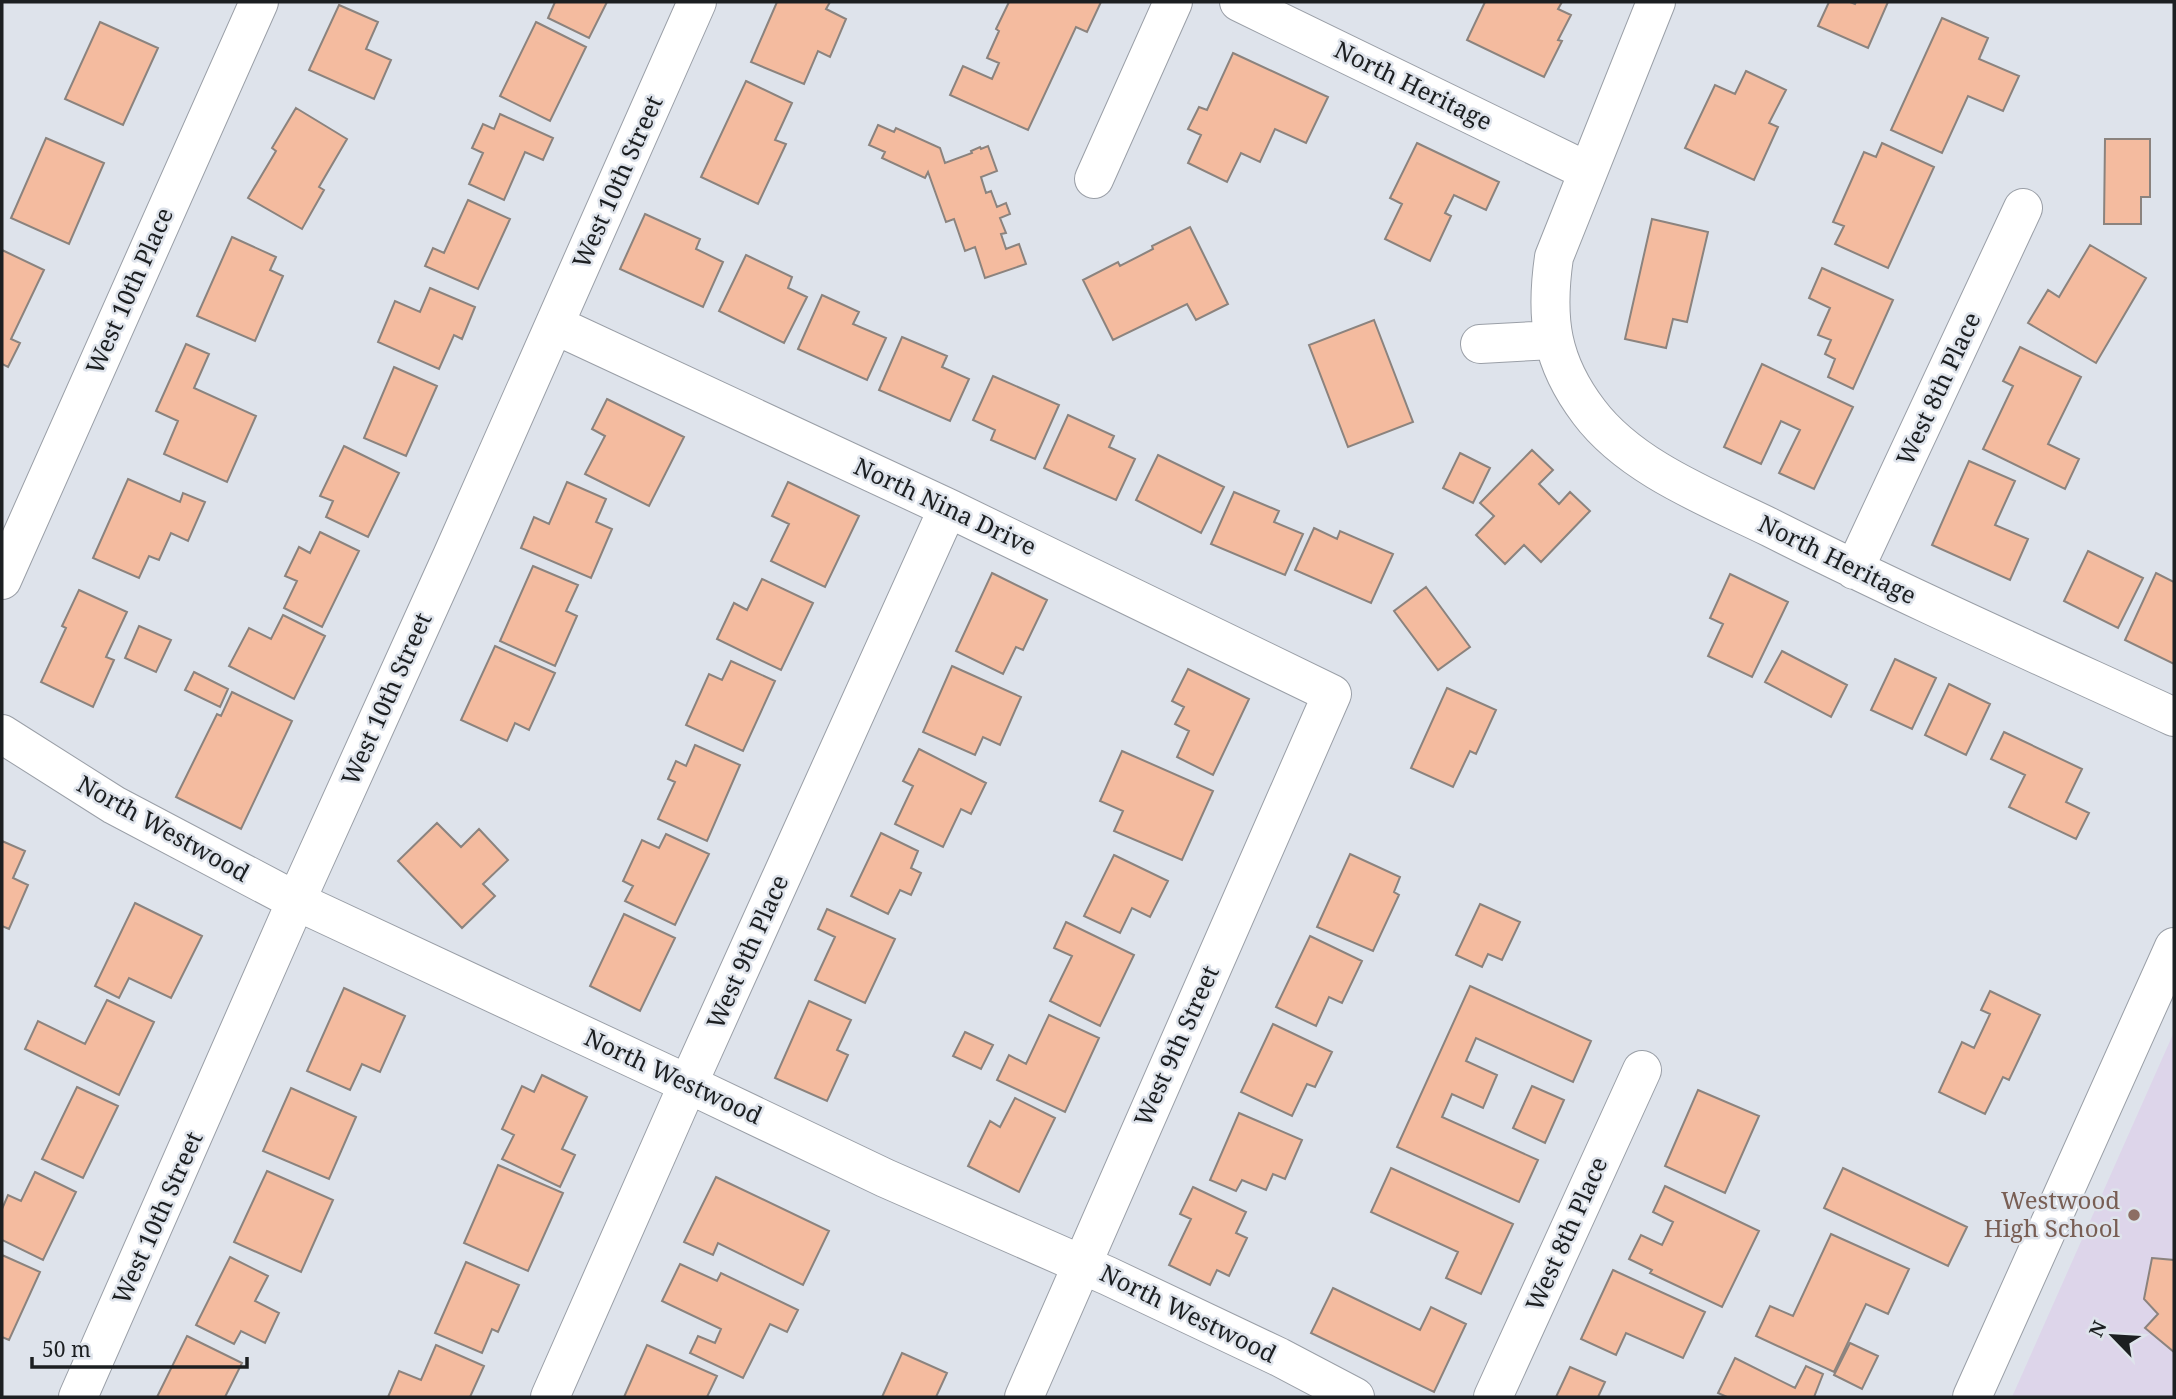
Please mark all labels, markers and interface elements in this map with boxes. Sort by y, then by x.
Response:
street label: North Heritage [1329,32,1498,137]
street label: West 10th Street [564,90,669,273]
street label: West 10th Place [77,202,180,379]
street label: West 8th Place [1888,306,1988,470]
street label: North Nina Drive [849,449,1042,562]
street label: North Heritage [1753,506,1922,611]
street label: West 10th Street [333,607,438,790]
street label: North Westwood [72,767,256,889]
street label: West 9th Place [698,869,795,1034]
street label: West 9th Street [1126,960,1226,1131]
street label: North Westwood [580,1020,768,1131]
street label: West 10th Street [104,1126,209,1309]
street label: West 8th Place [1517,1151,1614,1316]
place label: Westwood High School [1984,1183,2121,1244]
marker: Westwood High School [2126,1207,2142,1223]
street label: North Westwood [1095,1256,1283,1370]
north arrow [2078,1301,2148,1371]
text: N [2083,1317,2113,1341]
scale bar [32,1326,247,1370]
text: 50 m [42,1335,91,1363]

